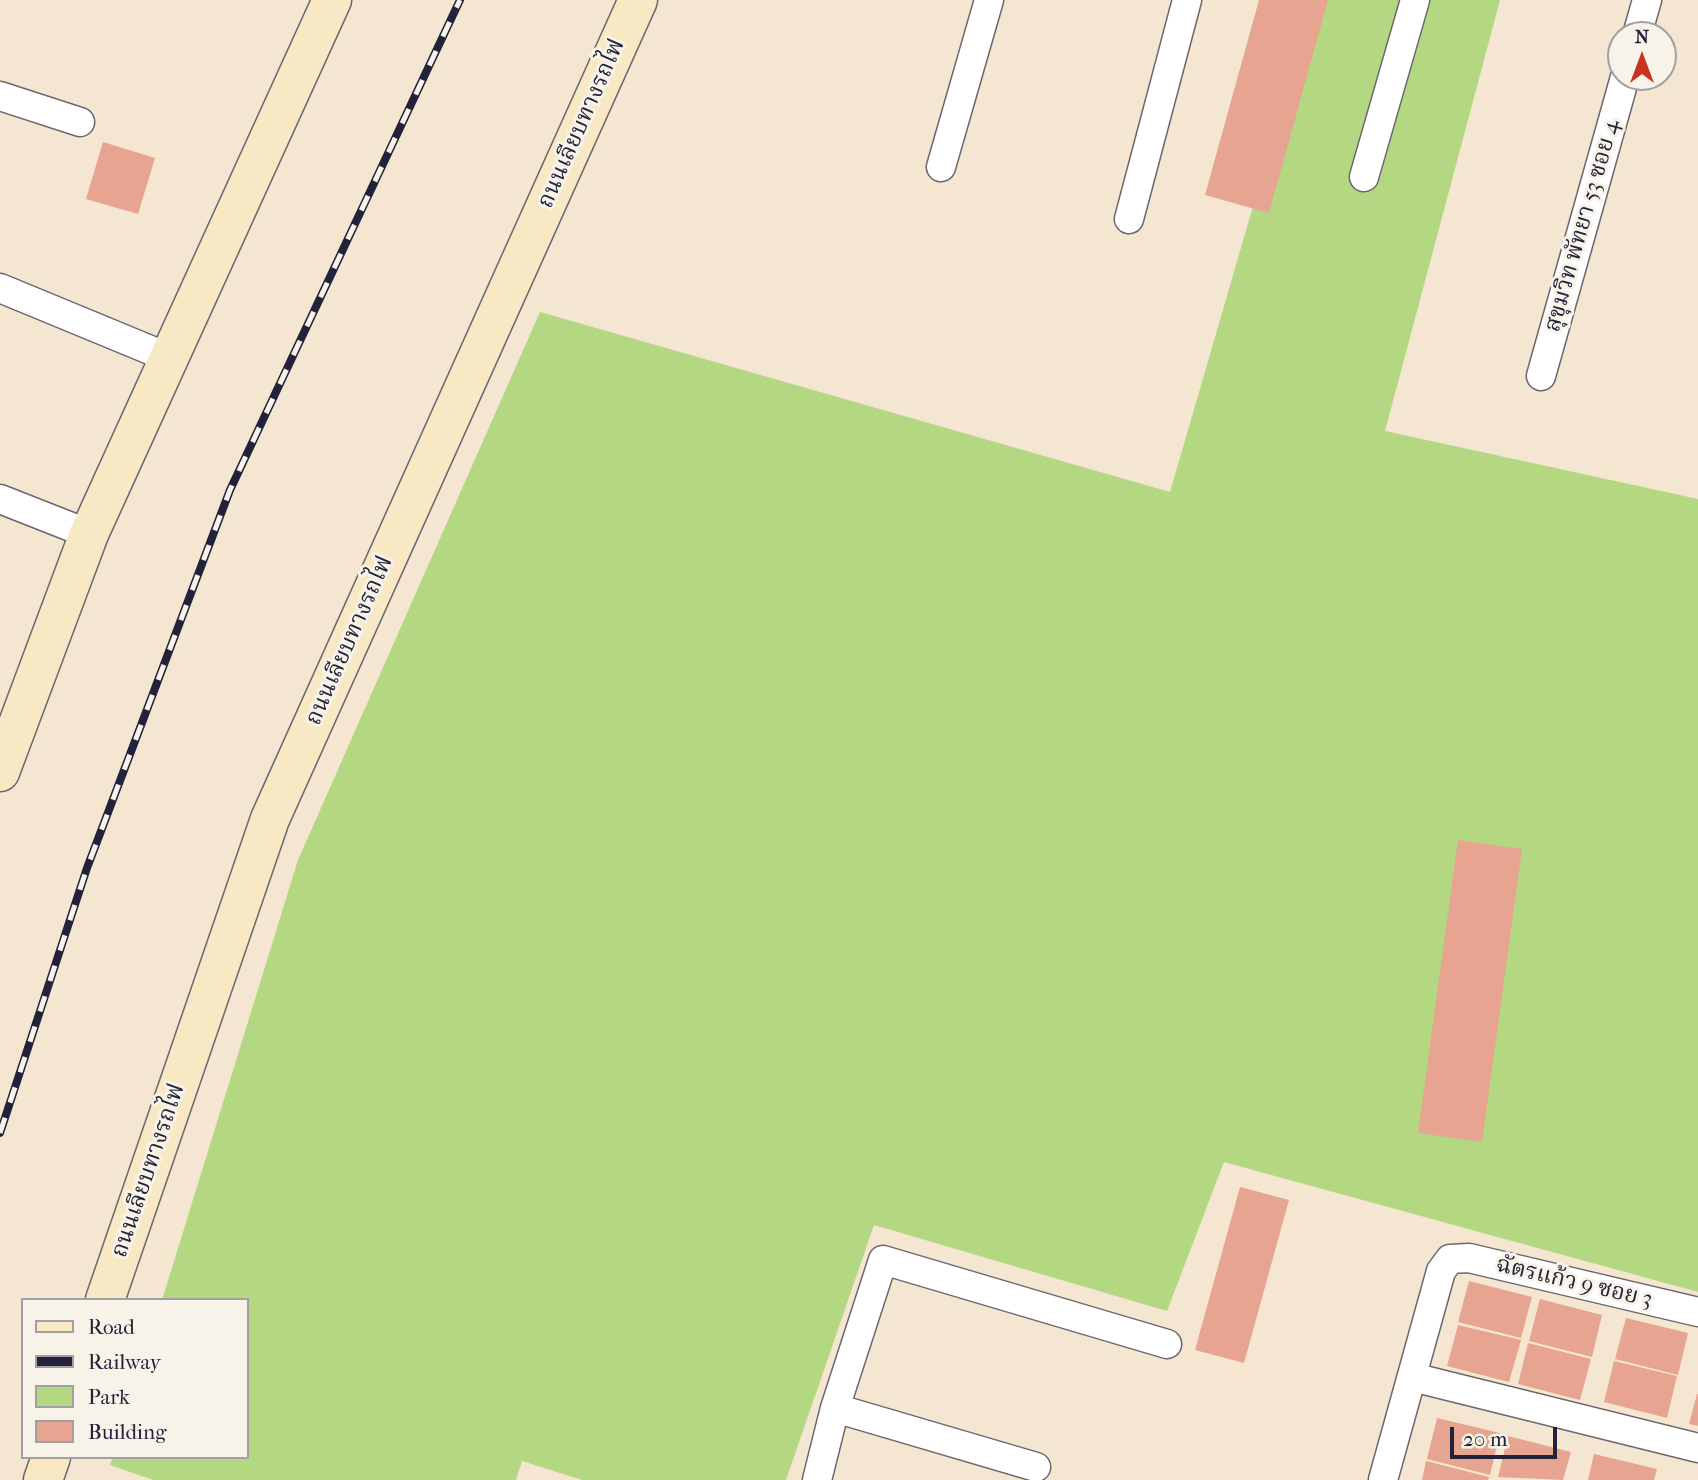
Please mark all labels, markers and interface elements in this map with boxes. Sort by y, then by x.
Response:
north arrow [1607,21,1677,91]
text: N [1635,26,1649,48]
street label: ถนนเลียบทางรถไฟ [532,35,632,213]
street label: สุขุมวิท พัทยา 53 ซอย 4 [1540,117,1626,335]
street label: ถนนเลียบทางรถไฟ [300,552,400,730]
street label: ถนนเลียบทางรถไฟ [106,1081,192,1261]
street label: ฉัตรแก้ว 9 ซอย 3 [1493,1252,1655,1314]
legend [21,1298,248,1459]
text: Road [88,1315,135,1339]
text: Railway [88,1350,161,1374]
text: Park [88,1385,130,1409]
scale bar [1453,1414,1560,1458]
text: Building [88,1420,166,1444]
text: 20 m [1463,1427,1507,1451]

